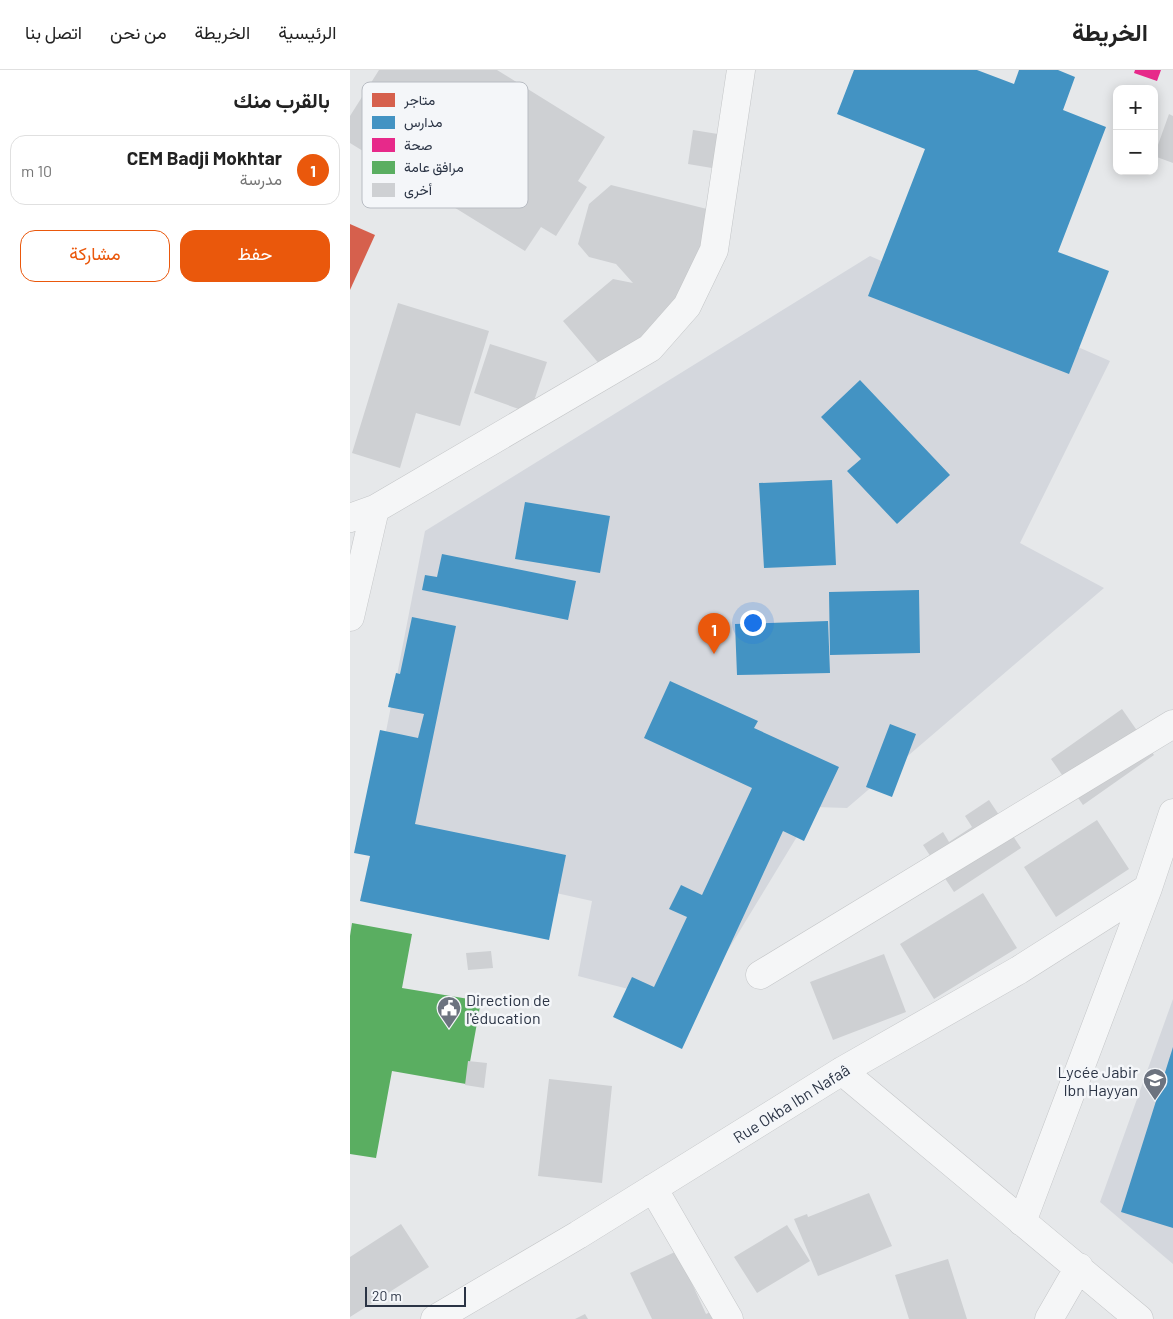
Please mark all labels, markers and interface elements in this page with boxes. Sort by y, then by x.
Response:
text: الخريطة [1072,17,1148,46]
text: اتصل بنا [25,21,82,43]
text: من نحن [110,21,167,43]
text: الخريطة [195,21,250,43]
text: الرئيسية [278,21,336,43]
legend [362,82,528,208]
map controls [1113,85,1158,175]
button: + [1113,85,1158,130]
text: بالقرب منك [234,87,330,112]
text: متاجر [403,91,435,109]
text: مدارس [404,113,442,131]
button: − [1113,130,1158,175]
text: صحة [404,136,433,153]
text: CEM Badji Mokhtar [127,146,282,169]
text: مرافق عامة [404,158,464,176]
text: 10 m [21,161,52,180]
text: 1 [310,161,316,180]
text: مدرسة [240,169,282,188]
text: أخرى [404,181,432,199]
button: مشاركة [20,230,170,282]
button: حفظ [180,230,330,282]
your location [740,610,766,636]
pin: 1 [698,613,730,654]
place label: Direction de l'éducation [466,990,550,1027]
public building icon: Direction de l'éducation [436,995,462,1029]
street label: Rue Okba Ibn Nafaâ [729,1060,853,1146]
place label: Lycée Jabir Ibn Hayyan [1057,1062,1138,1099]
school or university icon: Lycée Jabir Ibn Hayyan [1142,1067,1168,1101]
scale bar [365,1284,466,1307]
text: 20 m [372,1287,402,1304]

